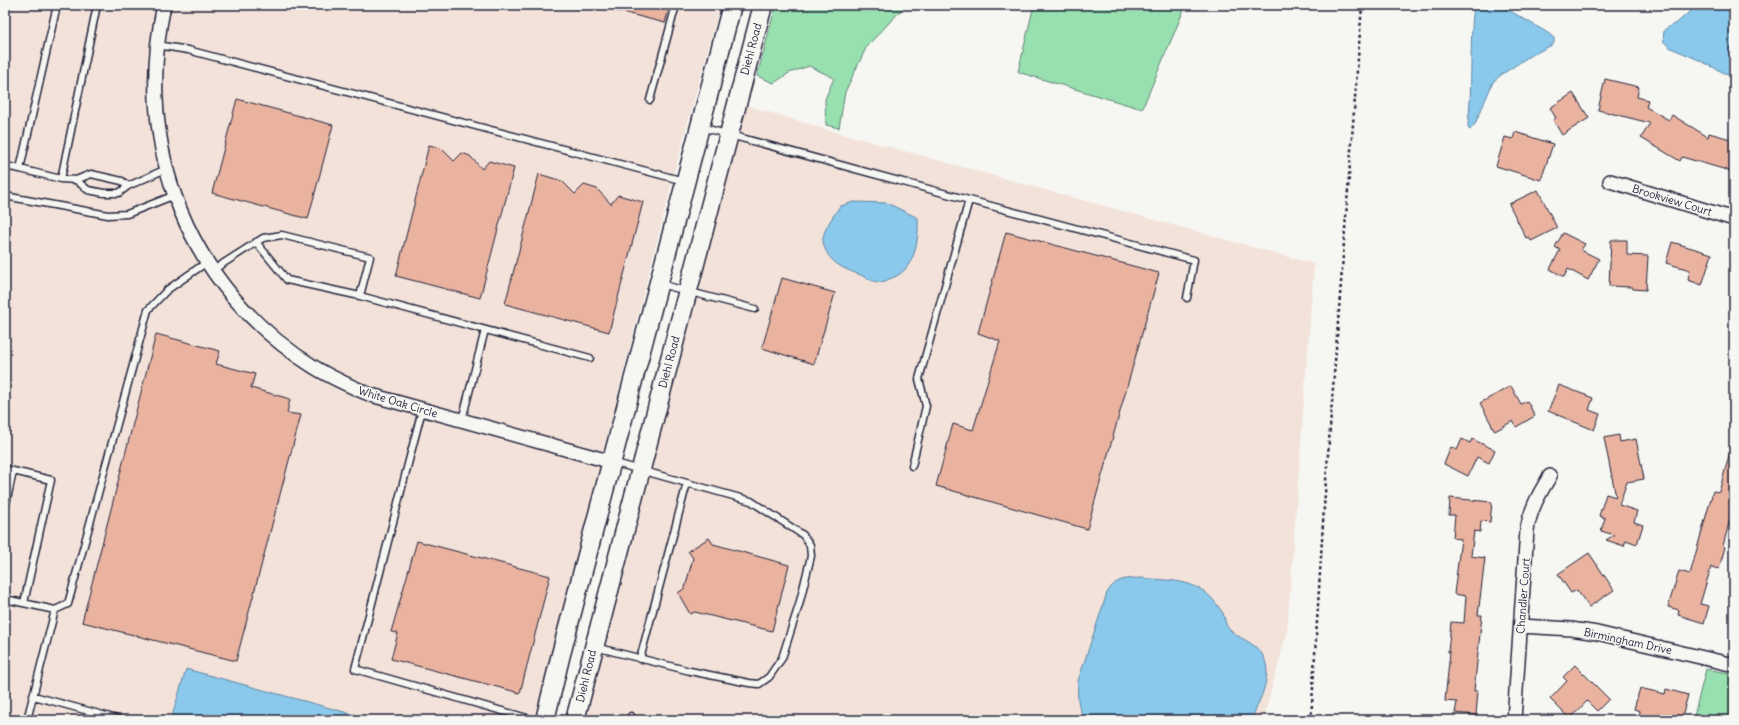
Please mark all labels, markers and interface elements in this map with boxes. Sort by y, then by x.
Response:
street label: Diehl Road [737,21,765,77]
street label: Brookview Court [1631,181,1714,219]
street label: Diehl Road [655,334,683,390]
street label: White Oak Circle [357,383,439,421]
street label: Chandler Court [1513,557,1533,634]
street label: Birmingham Drive [1583,625,1673,657]
street label: Diehl Road [573,648,599,704]

